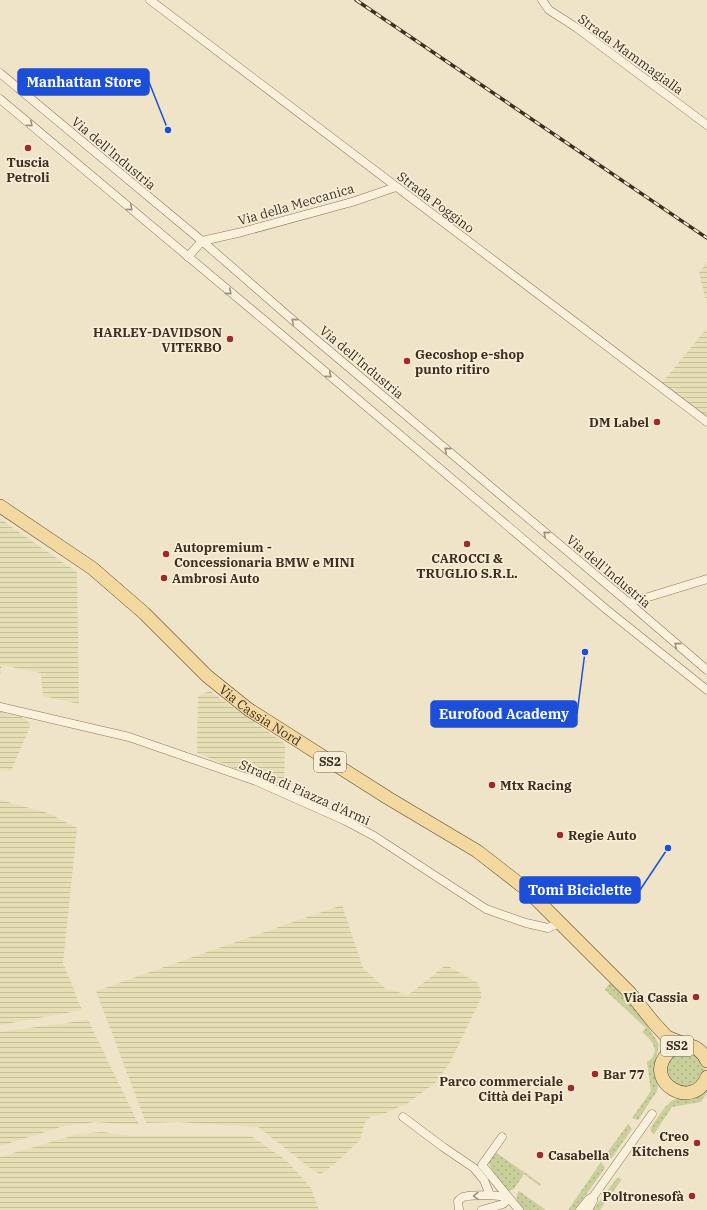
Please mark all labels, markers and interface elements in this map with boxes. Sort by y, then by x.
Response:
street label: Strada Mammagialla [575,10,687,98]
callout: Manhattan Store [18,69,149,95]
text: Manhattan Store [27,73,142,91]
street label: Via dell'Industria [68,113,159,194]
one-way arrow [25,120,33,127]
marker: Tuscia Petroli [23,143,33,153]
place label: Tuscia Petroli [6,154,50,186]
street label: Strada Poggino [394,168,478,237]
street label: Via della Meccanica [236,180,356,229]
one-way arrow [125,203,132,210]
one-way arrow [224,287,232,294]
one-way arrow [292,318,299,325]
street label: Via dell'Industria [316,322,407,403]
place label: HARLEY-DAVIDSON VITERBO [93,324,222,356]
marker: HARLEY-DAVIDSON VITERBO [225,334,235,344]
place label: Gecoshop e-shop punto ritiro [415,346,524,378]
marker: Gecoshop e-shop punto ritiro [402,356,412,366]
one-way arrow [324,370,332,377]
place label: DM Label [589,414,649,431]
marker: DM Label [652,417,662,427]
one-way arrow [444,448,451,455]
one-way arrow [544,531,551,538]
street label: Via dell'Industria [563,531,654,612]
place label: Autopremium - Concessionaria BMW e MINI [174,539,355,571]
marker: CAROCCI & TRUGLIO S.R.L. [462,539,472,549]
marker: Autopremium - Concessionaria BMW e MINI [161,549,171,559]
place label: CAROCCI & TRUGLIO S.R.L. [416,550,518,582]
place label: Ambrosi Auto [172,570,260,587]
marker: Ambrosi Auto [159,573,169,583]
one-way arrow [675,643,682,650]
street label: Via Cassia Nord [216,681,304,750]
callout: Eurofood Academy [431,701,577,727]
text: Eurofood Academy [439,705,569,723]
road number: SS2 [314,752,346,772]
street label: Strada di Piazza d'Armi [237,756,373,829]
place label: Mtx Racing [500,777,572,794]
marker: Mtx Racing [487,780,497,790]
place label: Regie Auto [568,827,637,844]
marker: Regie Auto [555,830,565,840]
callout: Tomi Biciclette [520,877,640,903]
text: Tomi Biciclette [528,881,632,899]
place label: Via Cassia [624,989,689,1006]
marker: Via Cassia [691,992,701,1002]
road number: SS2 [661,1036,693,1056]
place label: Bar 77 [603,1066,645,1083]
marker: Bar 77 [590,1069,600,1079]
place label: Parco commerciale Città dei Papi [439,1073,564,1105]
marker: Parco commerciale Città dei Papi [566,1083,576,1093]
place label: Creo Kitchens [632,1128,689,1160]
marker: Creo Kitchens [692,1138,702,1148]
place label: Casabella [548,1147,610,1164]
marker: Casabella [535,1150,545,1160]
place label: Poltronesofà [602,1188,685,1205]
marker: Poltronesofà [687,1191,697,1201]
one-way arrow [473,1192,479,1200]

